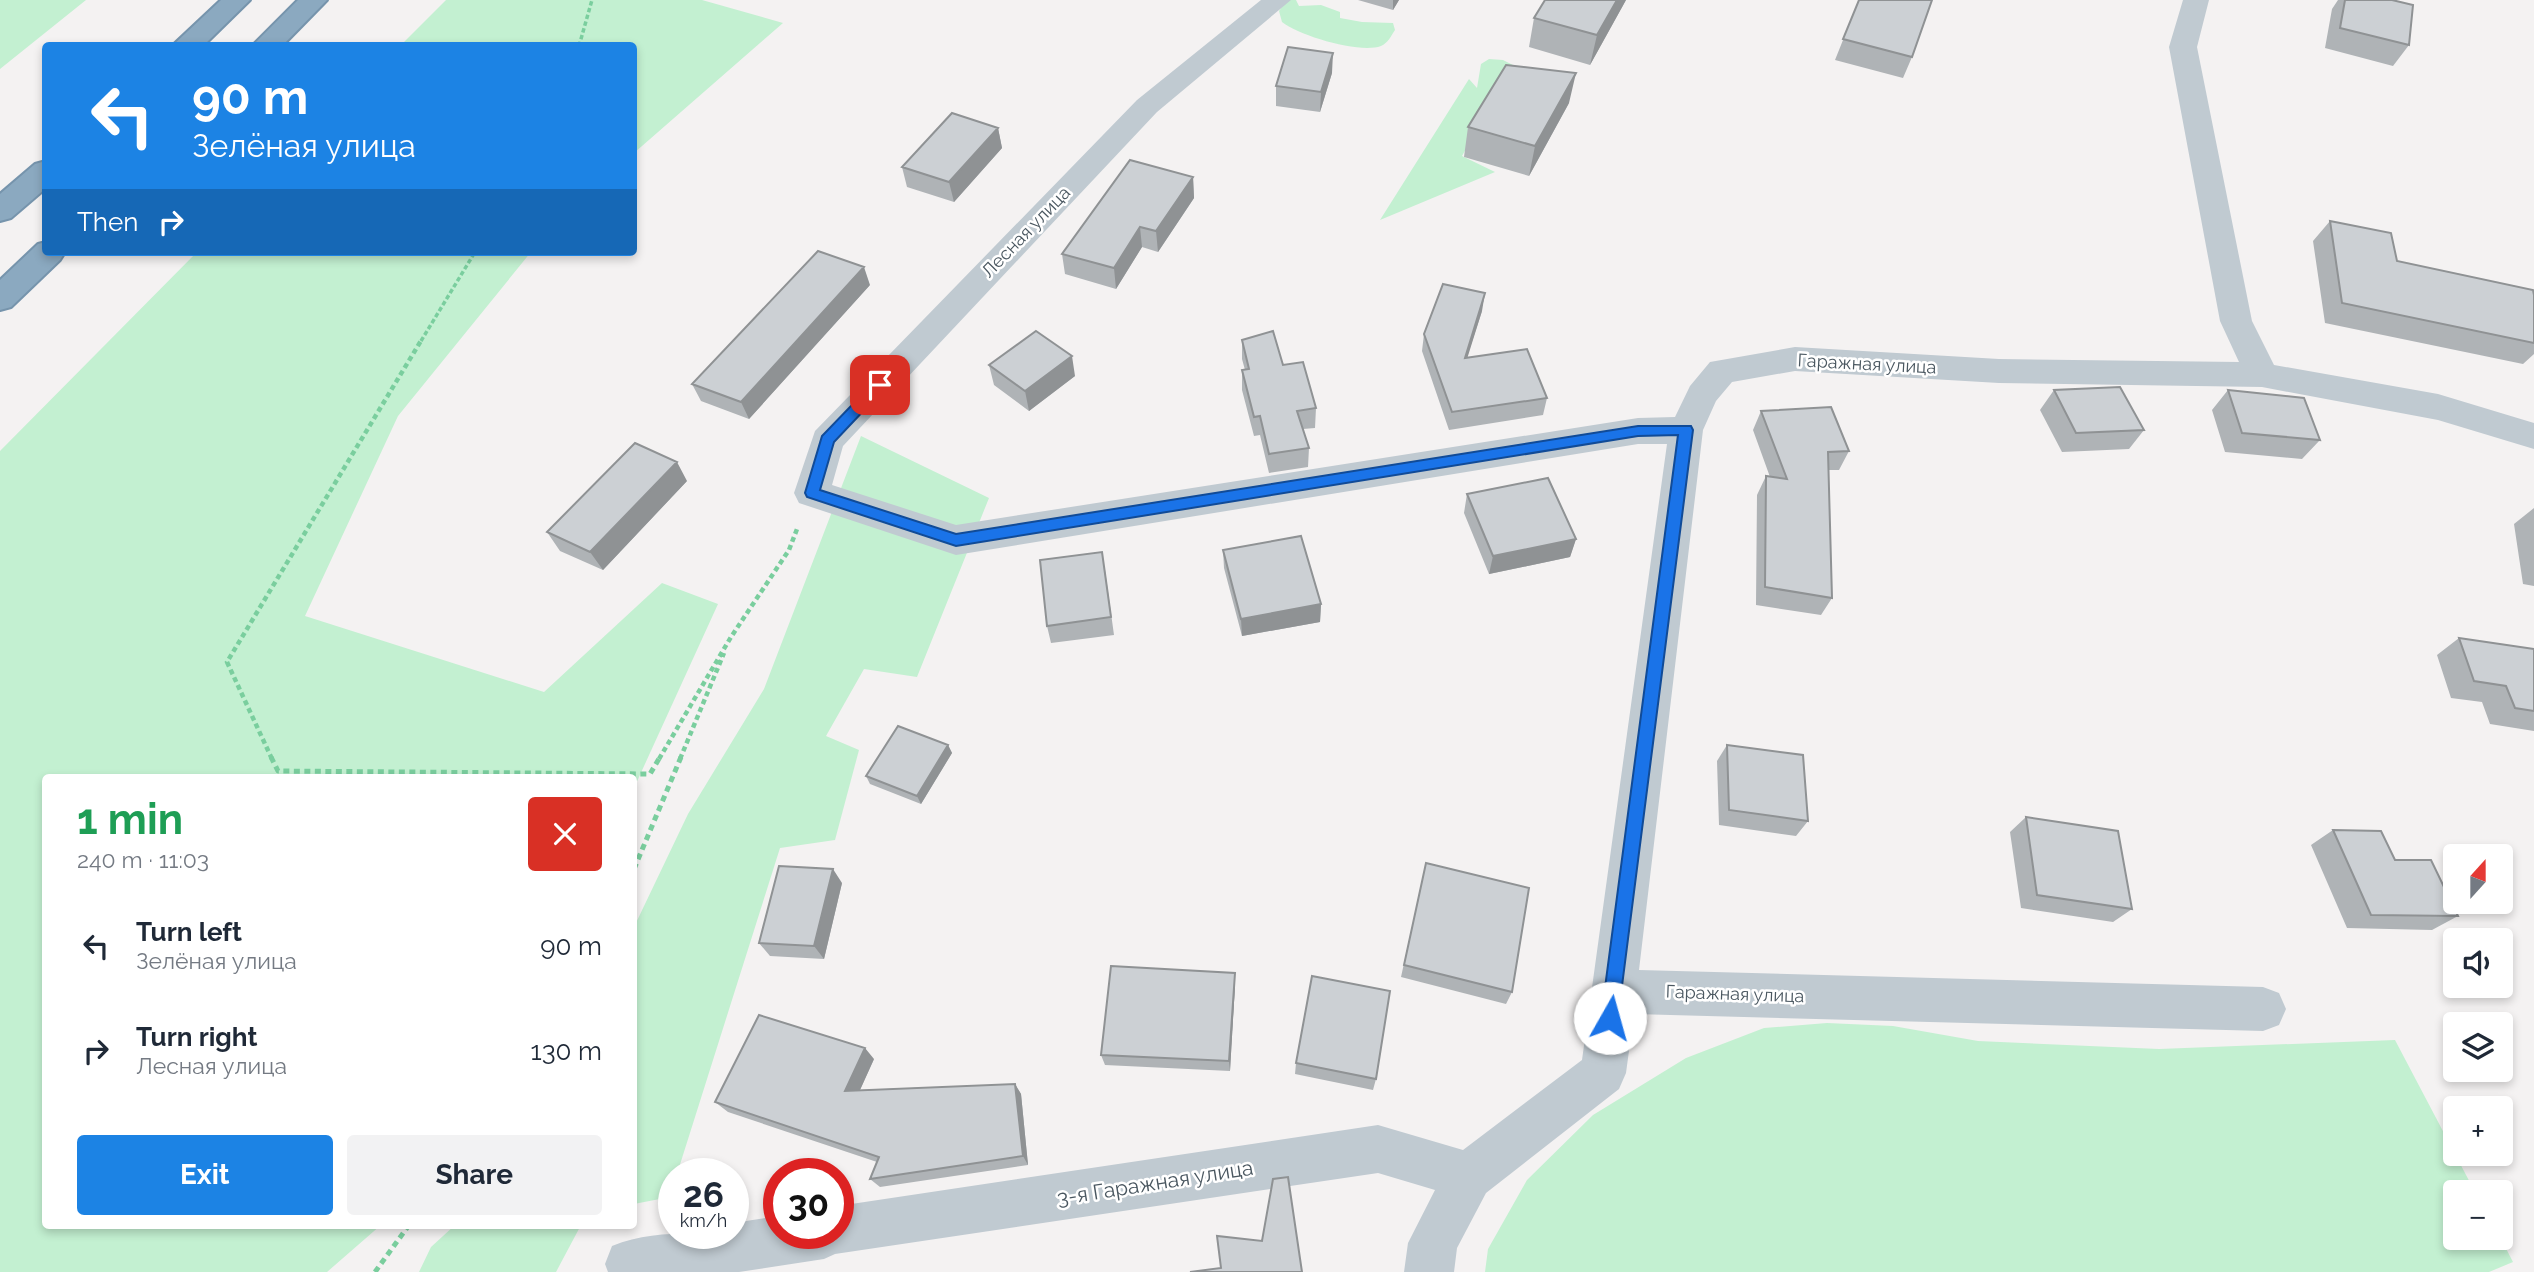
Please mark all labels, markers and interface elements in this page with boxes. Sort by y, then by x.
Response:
text: 90 m [192,68,308,125]
icon: left [77,70,168,161]
text: Зелёная улица [192,127,416,164]
street label: Лесная улица [977,182,1074,281]
icon: right [152,203,190,241]
text: Then [77,207,138,237]
street label: Гаражная улица [1797,349,1937,378]
pin [850,355,910,415]
icon: arrive [861,366,899,404]
text: 1 min [77,795,183,844]
button: close [528,797,602,871]
north arrow [2443,844,2513,914]
map controls [2443,844,2513,1250]
text: 240 m · 11:03 [77,846,209,873]
text: Turn left [136,917,242,947]
icon: left [77,927,115,965]
button: sound [2443,928,2513,998]
text: 90 m [540,931,602,961]
text: Зелёная улица [136,947,297,974]
position arrow [1573,981,1647,1055]
street label: Гаражная улица [1665,981,1805,1006]
button: layers [2443,1012,2513,1082]
text: Turn right [136,1022,257,1052]
icon: right [77,1032,115,1070]
text: 130 m [531,1036,602,1066]
text: Лесная улица [136,1052,287,1079]
button: + [2443,1096,2513,1166]
button: Exit [77,1135,333,1215]
button: Share [347,1135,602,1215]
street label: 3-я Гаражная улица [1055,1155,1255,1210]
speed limit sign: 30 [763,1158,854,1249]
text: 26 [683,1174,724,1215]
button: − [2443,1180,2513,1250]
text: km/h [680,1210,727,1231]

